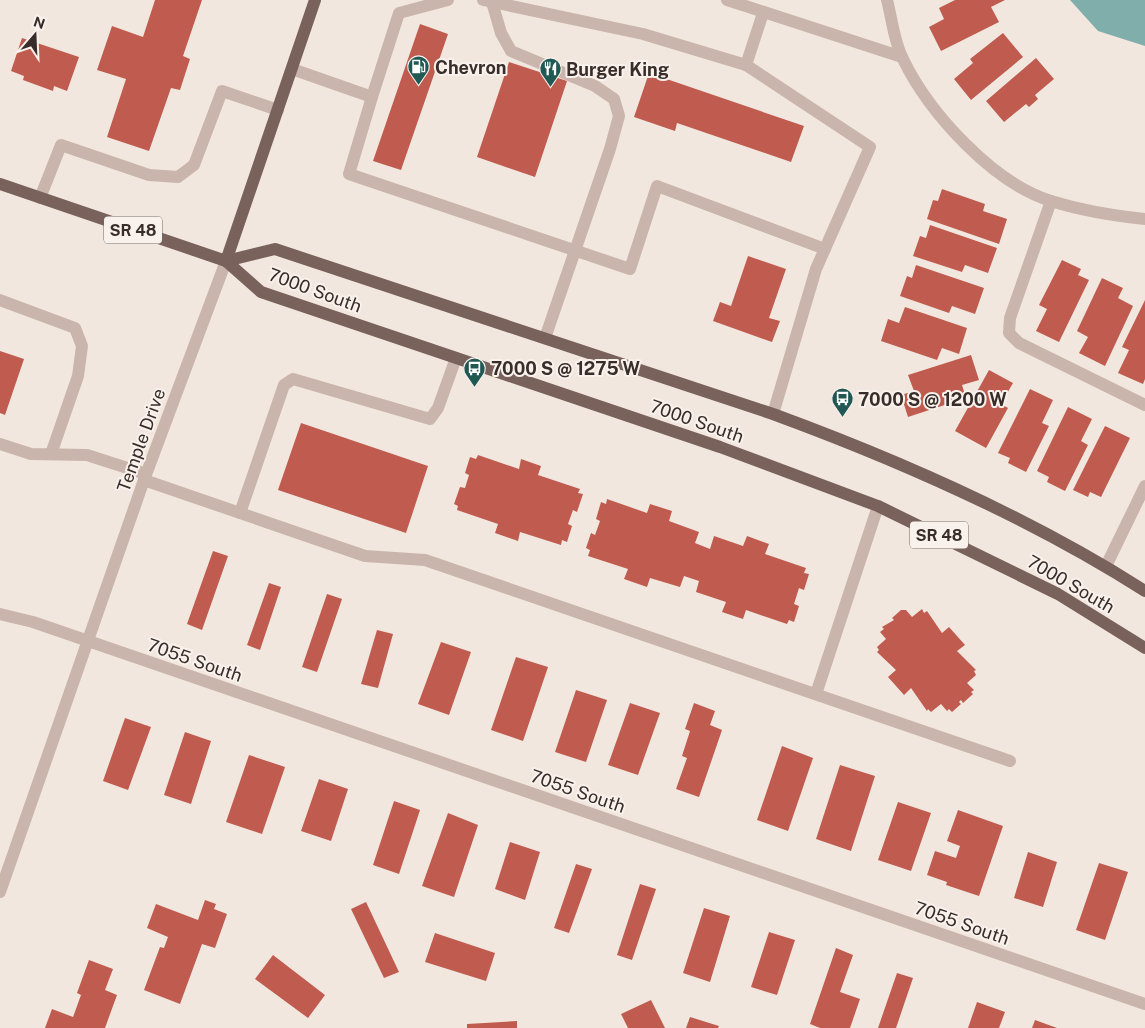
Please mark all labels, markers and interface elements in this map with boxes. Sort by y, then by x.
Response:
north arrow [10,10,60,60]
text: N [31,13,47,32]
fuel station icon: Chevron [407,55,431,86]
place label: Chevron [435,57,507,78]
restaurant icon: Burger King [538,57,562,88]
place label: Burger King [566,59,669,80]
road number: SR 48 [104,216,162,244]
street label: 7000 South [266,263,364,317]
bus stop icon: 7000 S @ 1275 W [463,356,487,387]
place label: 7000 S @ 1275 W [491,358,640,379]
street label: Temple Drive [113,385,169,495]
bus stop icon: 7000 S @ 1200 W [830,387,854,418]
place label: 7000 S @ 1200 W [858,389,1007,410]
street label: 7000 South [647,395,747,447]
road number: SR 48 [910,522,968,548]
street label: 7000 South [1023,550,1119,618]
street label: 7055 South [145,634,245,686]
street label: 7055 South [528,765,628,817]
street label: 7055 South [912,897,1012,949]

